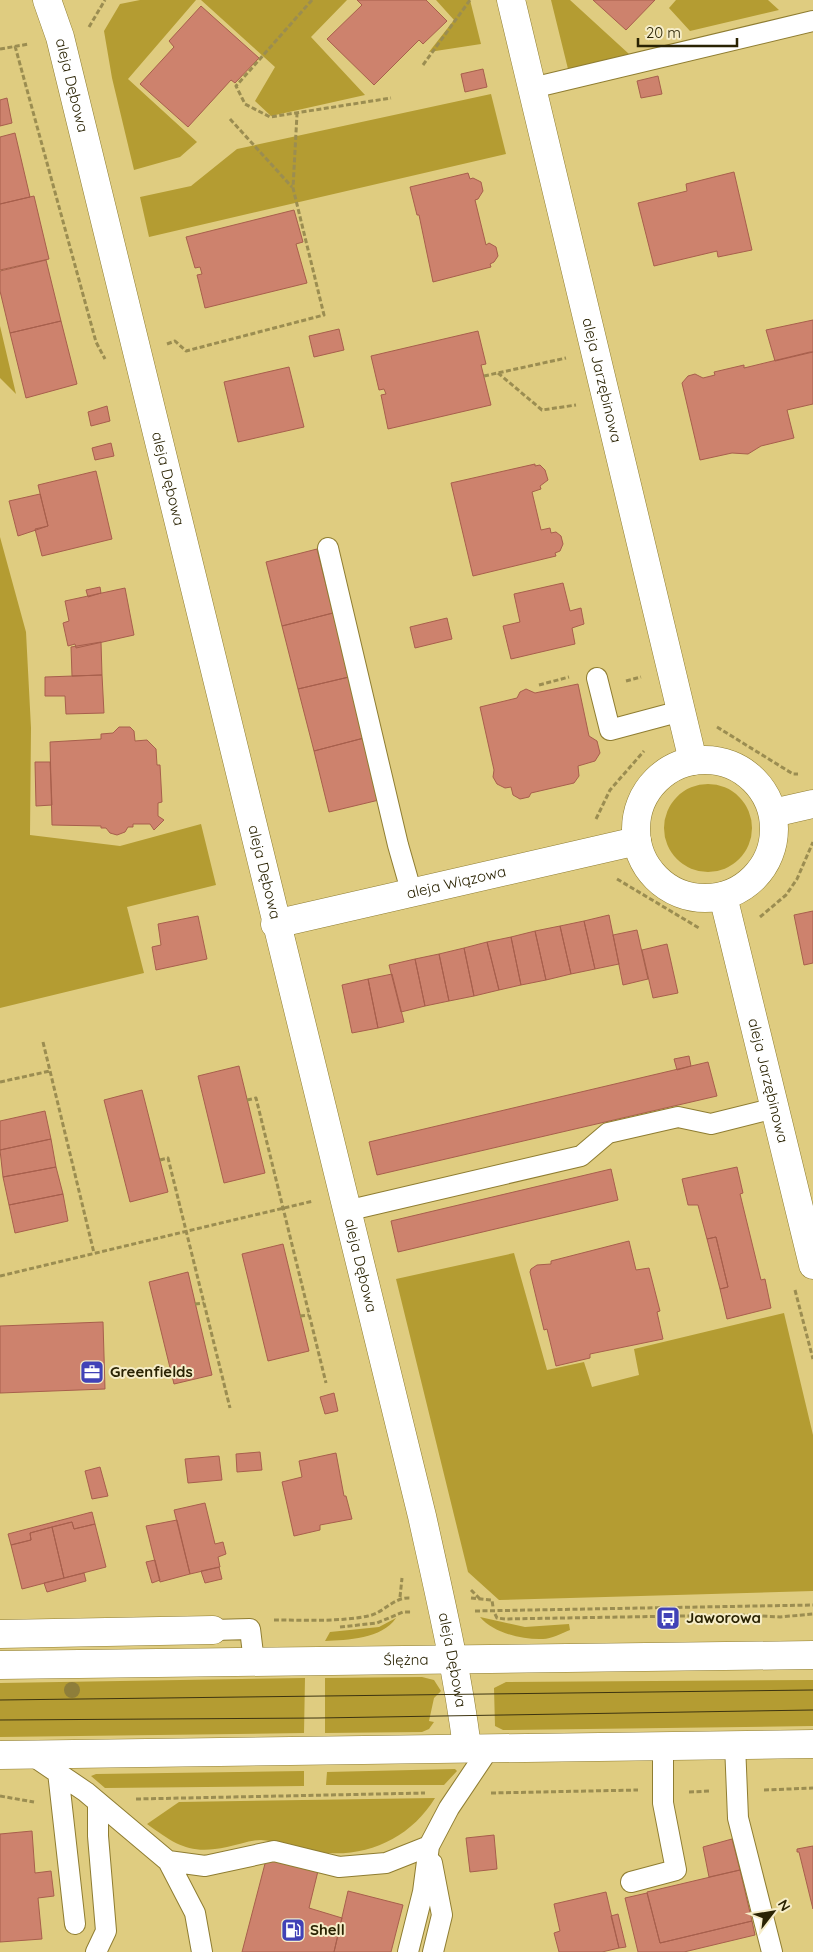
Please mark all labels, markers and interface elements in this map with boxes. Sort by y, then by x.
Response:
scale bar [638,15,737,47]
text: 20 m [646,23,681,42]
street label: aleja Dębowa [52,36,93,134]
street label: aleja Jarzębinowa [578,316,627,444]
street label: aleja Dębowa [148,430,189,528]
street label: aleja Dębowa [244,823,286,921]
street label: aleja Wiązowa [405,861,508,903]
street label: aleja Jarzębinowa [744,1016,793,1145]
street label: aleja Dębowa [341,1216,382,1314]
office icon: Greenfields [79,1359,105,1385]
place label: Greenfields [110,1362,193,1381]
bus stop icon: Jaworowa [655,1605,681,1631]
place label: Jaworowa [686,1608,761,1627]
street label: aleja Dębowa [434,1611,471,1709]
street label: Ślężna [383,1650,429,1669]
north arrow [748,1887,798,1937]
text: N [774,1896,795,1914]
fuel station icon: Shell [280,1917,306,1943]
place label: Shell [310,1920,345,1939]

